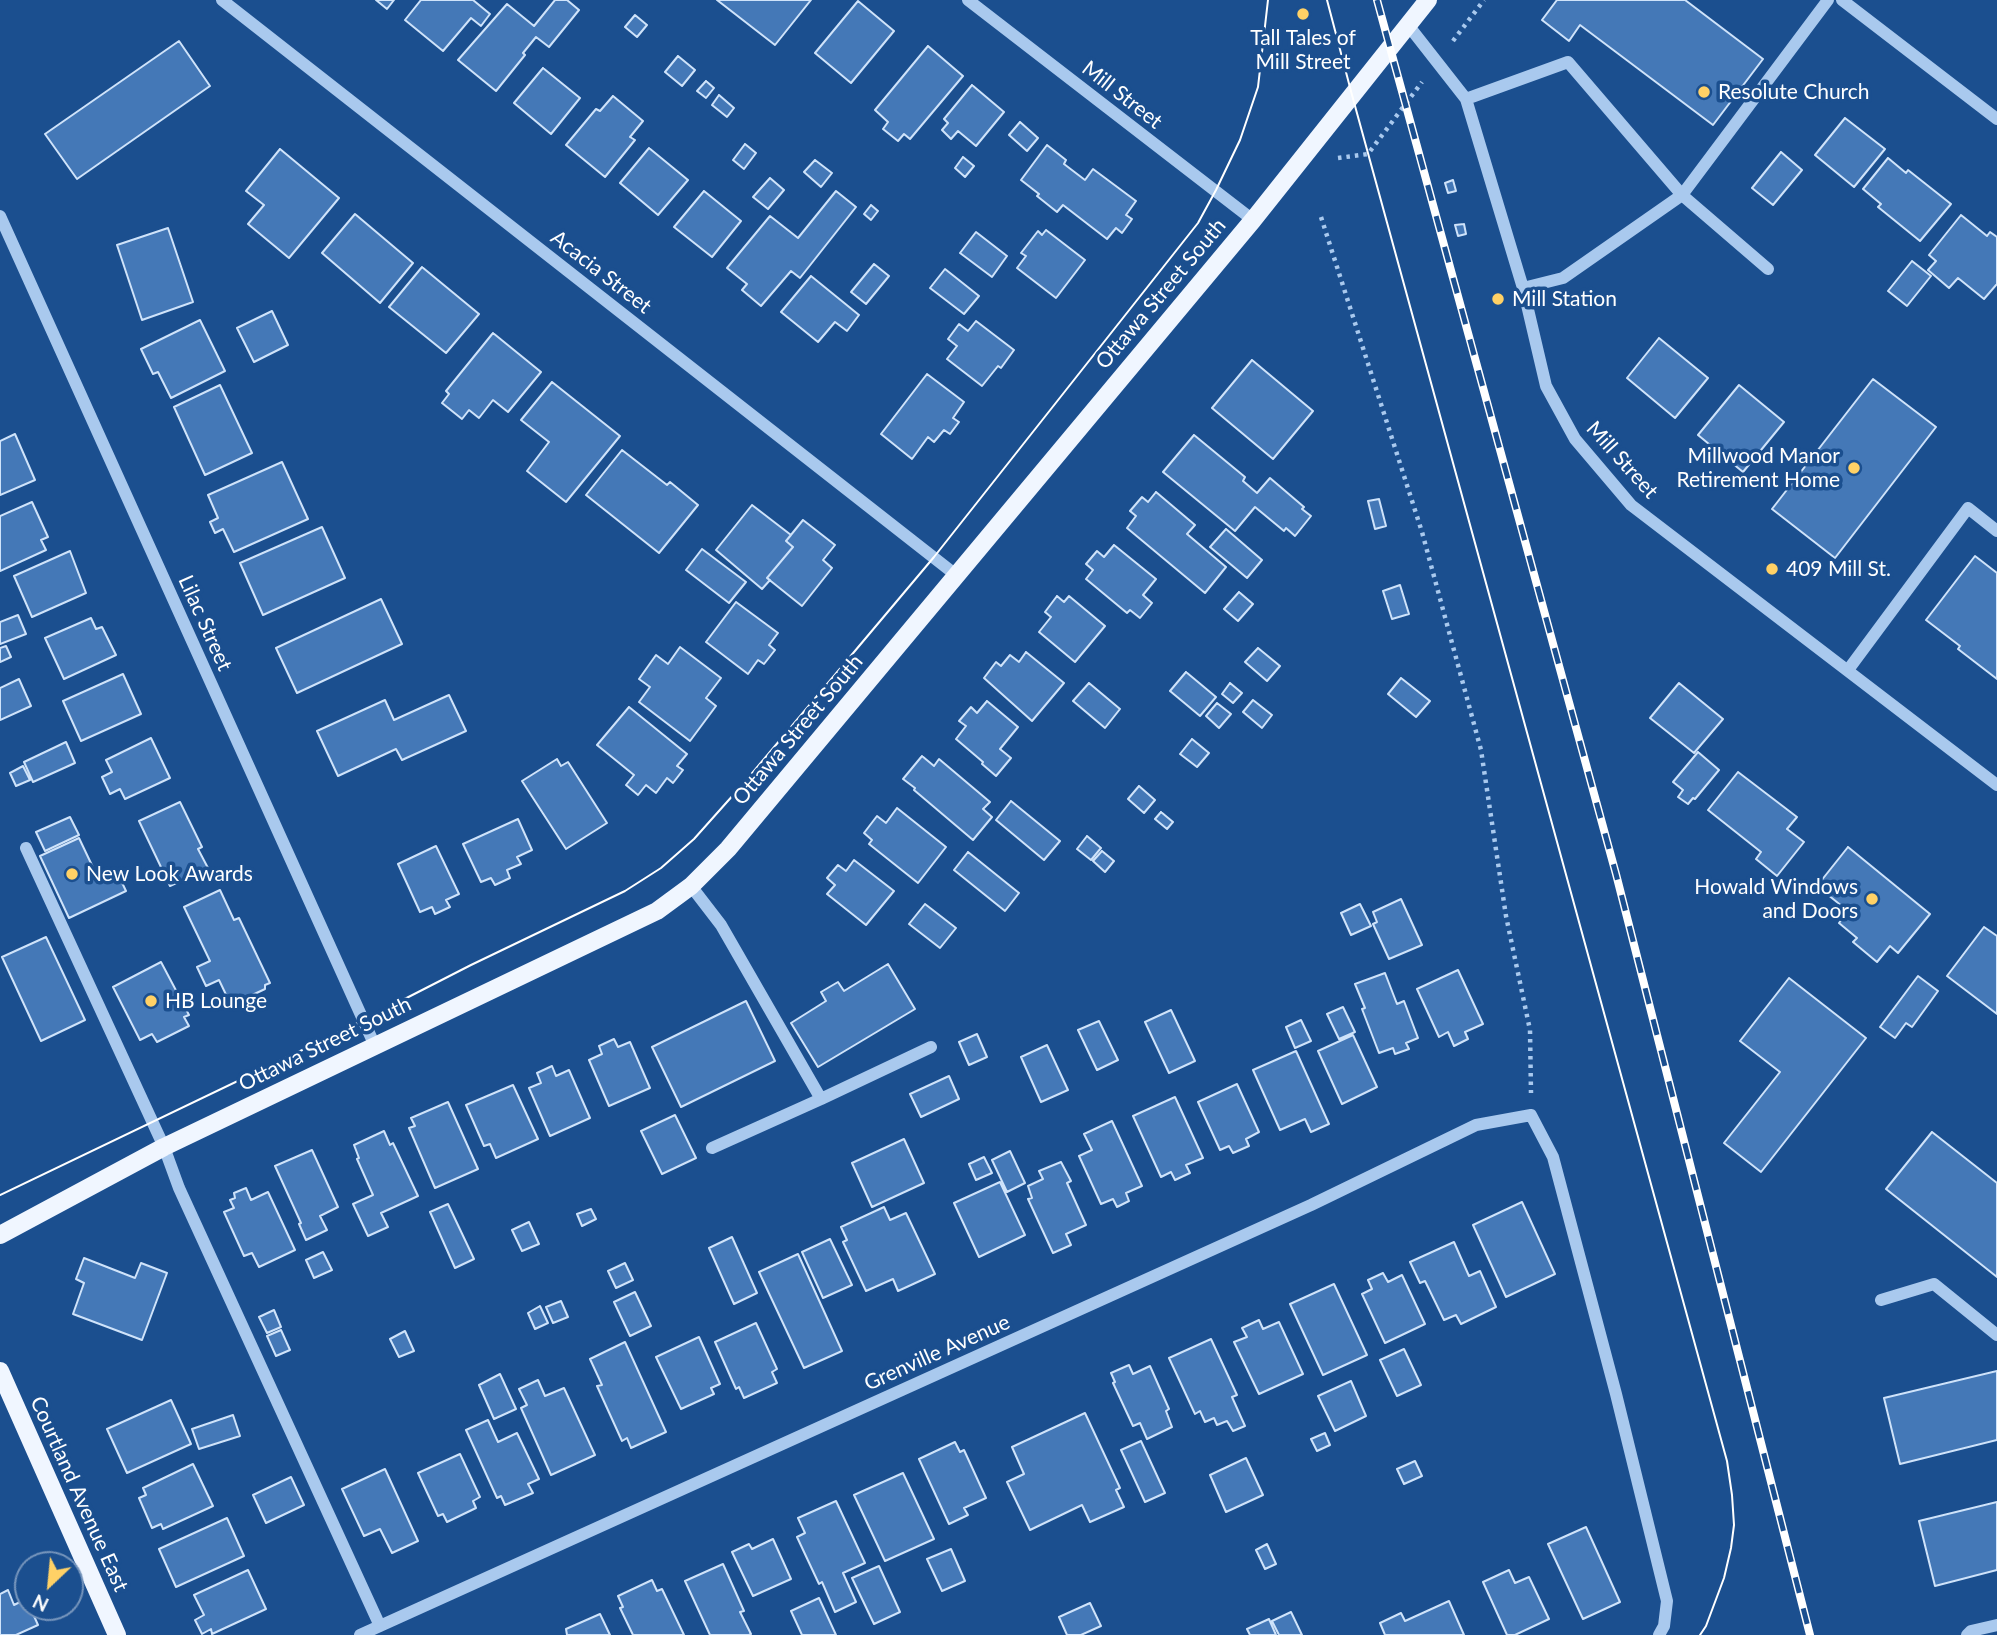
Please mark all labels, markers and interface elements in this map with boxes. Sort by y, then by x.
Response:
marker: Tall Tales of Mill Street [1295,6,1311,22]
place label: Tall Tales of Mill Street [1250,25,1356,75]
street label: Mill Street [1077,56,1167,134]
place label: Resolute Church [1718,79,1870,105]
marker: Resolute Church [1696,84,1712,100]
street label: Ottawa Street South [1091,214,1231,374]
street label: Acacia Street [546,225,656,319]
place label: Mill Station [1512,286,1617,312]
marker: Mill Station [1490,291,1506,307]
street label: Mill Street [1581,416,1663,504]
place label: Millwood Manor Retirement Home [1676,443,1840,493]
marker: Millwood Manor Retirement Home [1846,460,1862,476]
place label: 409 Mill St. [1786,556,1891,582]
marker: 409 Mill St. [1764,561,1780,577]
street label: Lilac Street [173,571,237,675]
street label: Ottawa Street South [728,650,868,810]
place label: New Look Awards [86,861,253,887]
marker: New Look Awards [64,866,80,882]
place label: Howald Windows and Doors [1694,874,1858,924]
marker: Howald Windows and Doors [1864,891,1880,907]
place label: HB Lounge [165,988,267,1014]
street label: Ottawa Street South [235,991,415,1097]
marker: HB Lounge [143,993,159,1009]
street label: Grenville Avenue [860,1310,1014,1396]
street label: Courtland Avenue East [25,1393,133,1595]
north arrow [14,1551,84,1621]
text: N [29,1590,52,1617]

